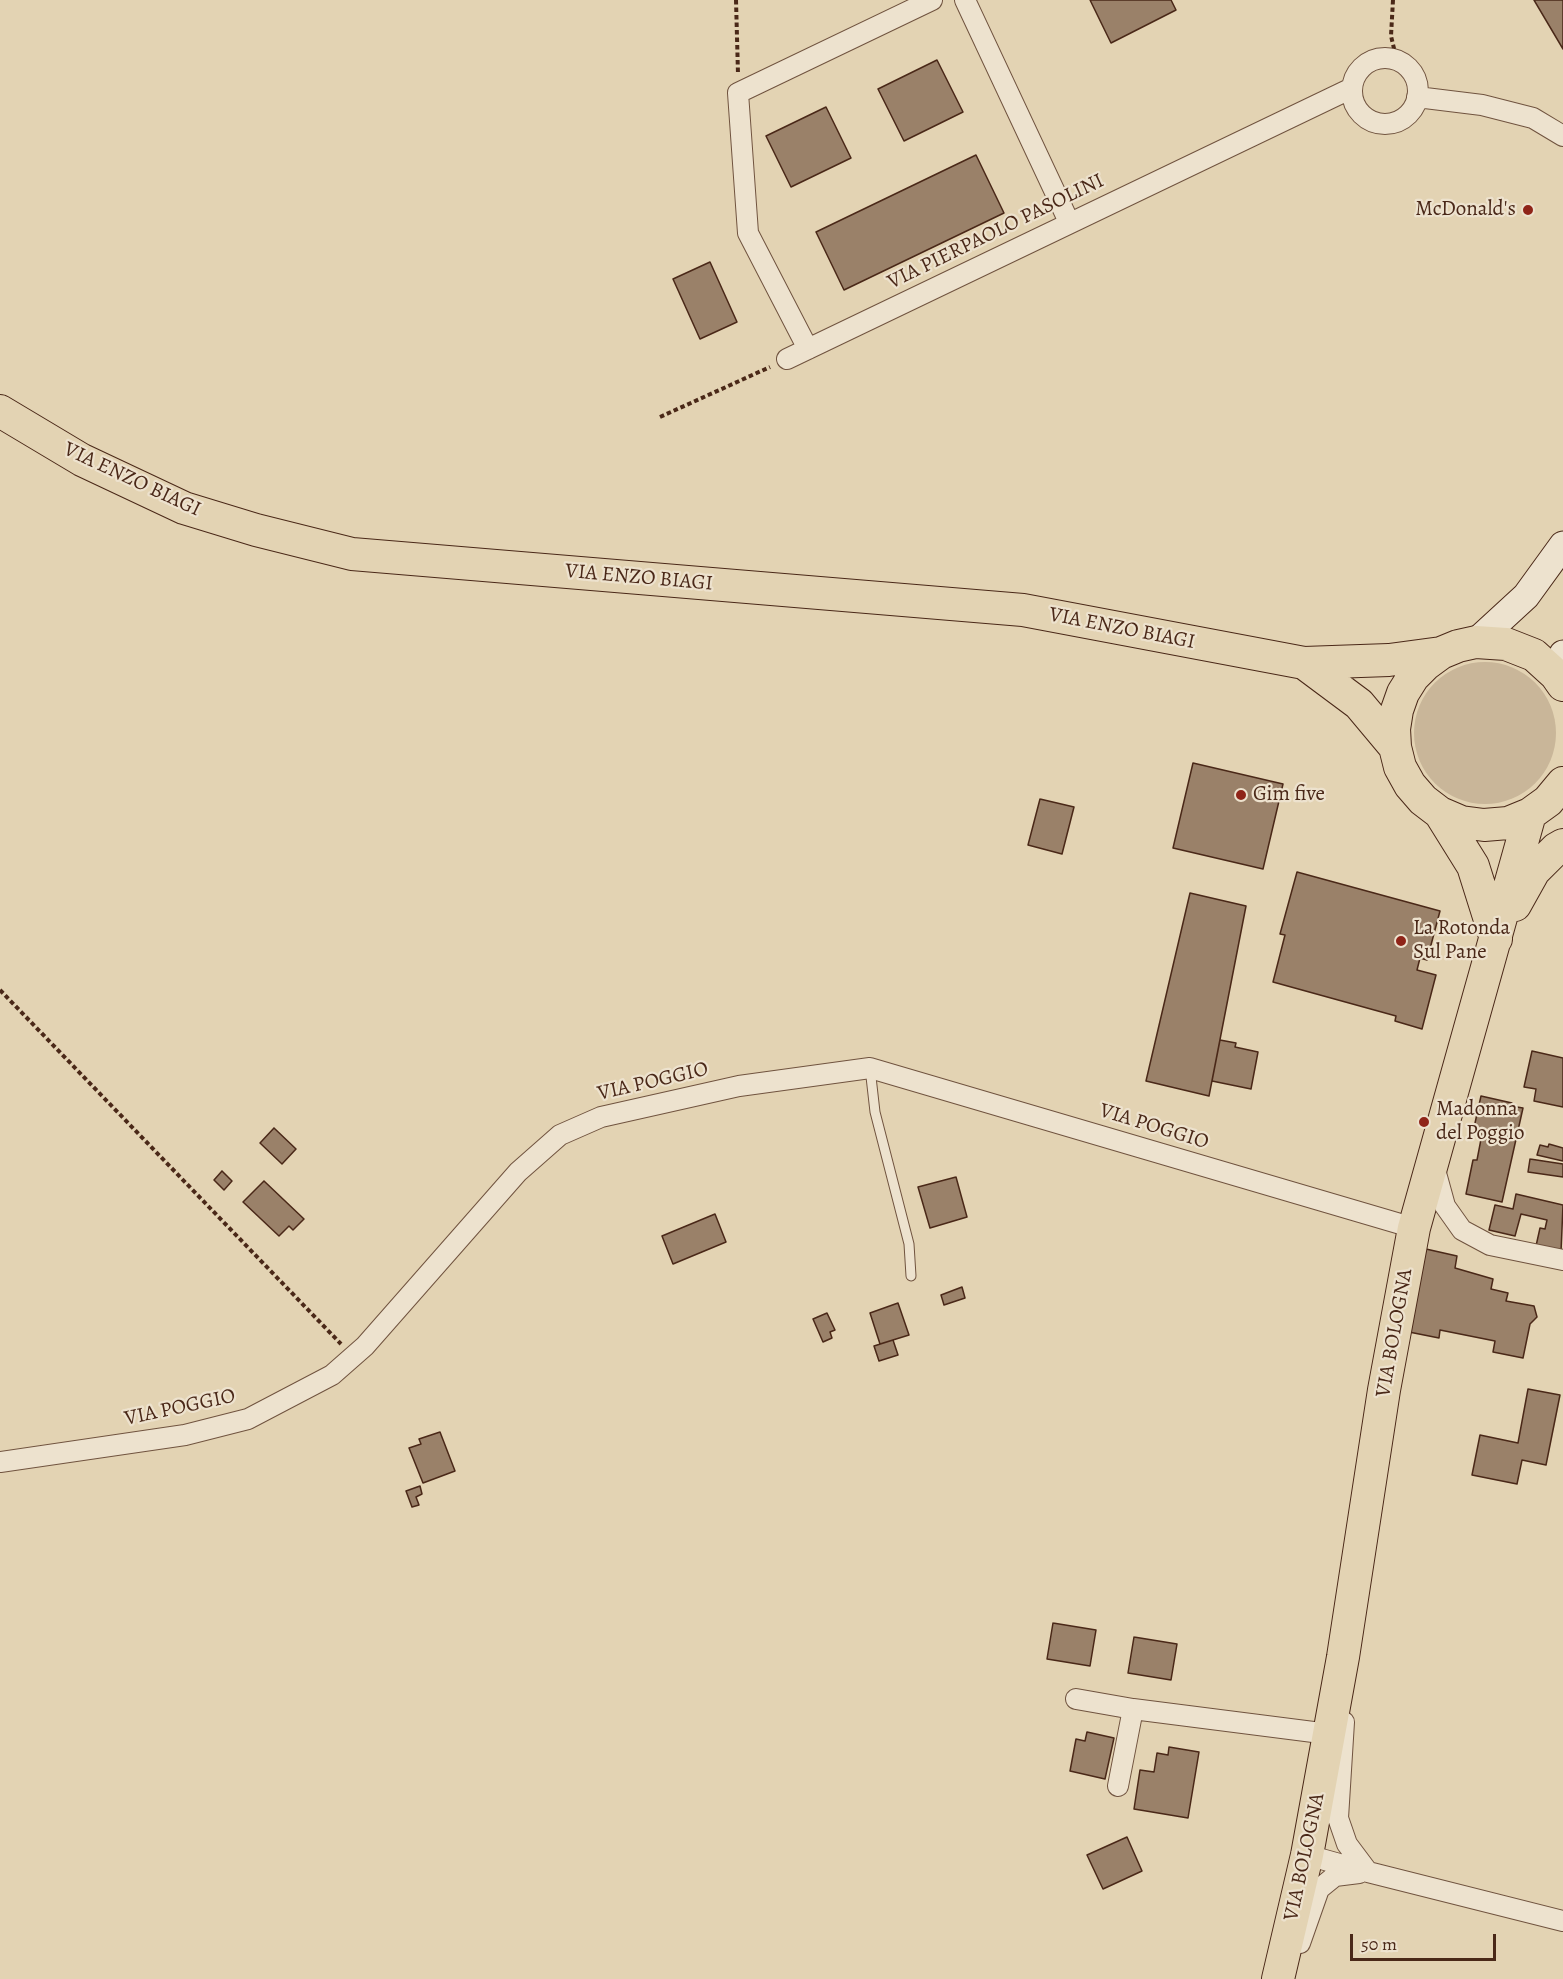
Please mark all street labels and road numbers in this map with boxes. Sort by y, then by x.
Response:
street label: VIA PIERPAOLO PASOLINI [884,169,1108,295]
street label: VIA ENZO BIAGI [59,437,205,523]
street label: VIA ENZO BIAGI [564,559,714,597]
street label: VIA ENZO BIAGI [1047,602,1197,656]
street label: VIA POGGIO [595,1057,711,1107]
street label: VIA POGGIO [1096,1098,1212,1156]
street label: VIA BOLOGNA [1371,1267,1419,1399]
street label: VIA POGGIO [122,1384,238,1432]
street label: VIA BOLOGNA [1279,1791,1331,1923]

